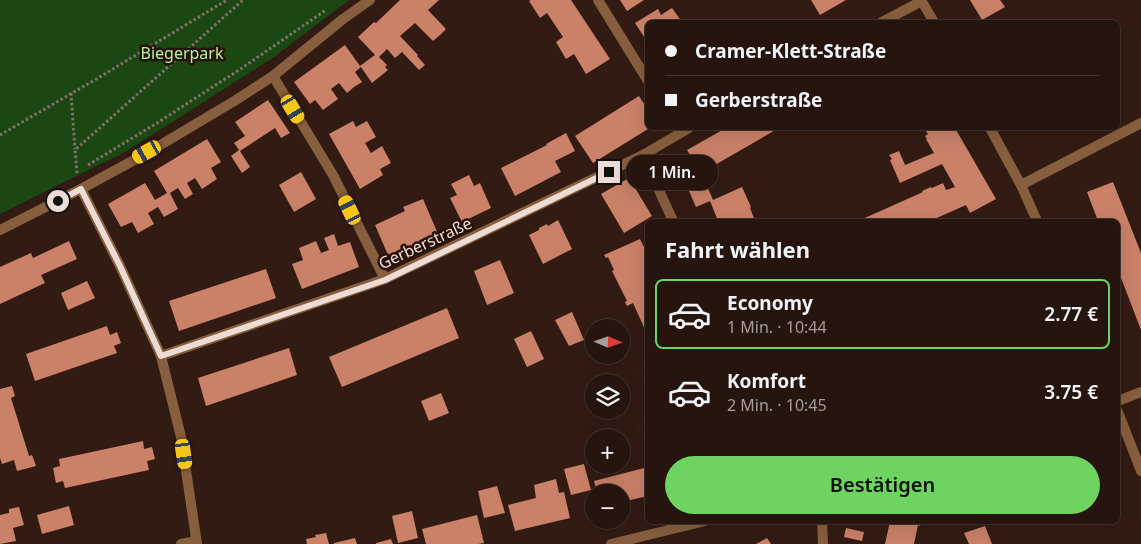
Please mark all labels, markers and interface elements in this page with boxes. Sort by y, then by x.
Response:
text: Cramer-Klett-Straße [695,38,886,64]
park label: Biegerpark [141,42,224,64]
text: Gerberstraße [695,87,822,113]
car [278,92,307,126]
car [130,138,163,166]
callout: 1 Min. [626,154,719,190]
route end [598,161,620,183]
text: 1 Min. [648,161,696,183]
route start [47,190,69,212]
car [336,193,363,227]
street label: Gerberstraße [375,212,475,274]
text: Fahrt wählen [665,234,810,264]
text: Economy [727,290,813,316]
icon: car [667,292,712,337]
text: 2.77 € [1044,301,1098,327]
text: 1 Min. · 10:44 [727,316,827,338]
north arrow [585,319,630,364]
map controls [585,319,630,529]
text: Komfort [727,368,806,394]
icon: car [667,370,712,415]
button: layers [585,374,630,419]
text: 3.75 € [1044,379,1098,405]
text: 2 Min. · 10:45 [727,394,827,416]
button: + [585,429,630,474]
car [174,438,193,470]
button: Bestätigen [665,456,1100,514]
button: − [585,484,630,529]

